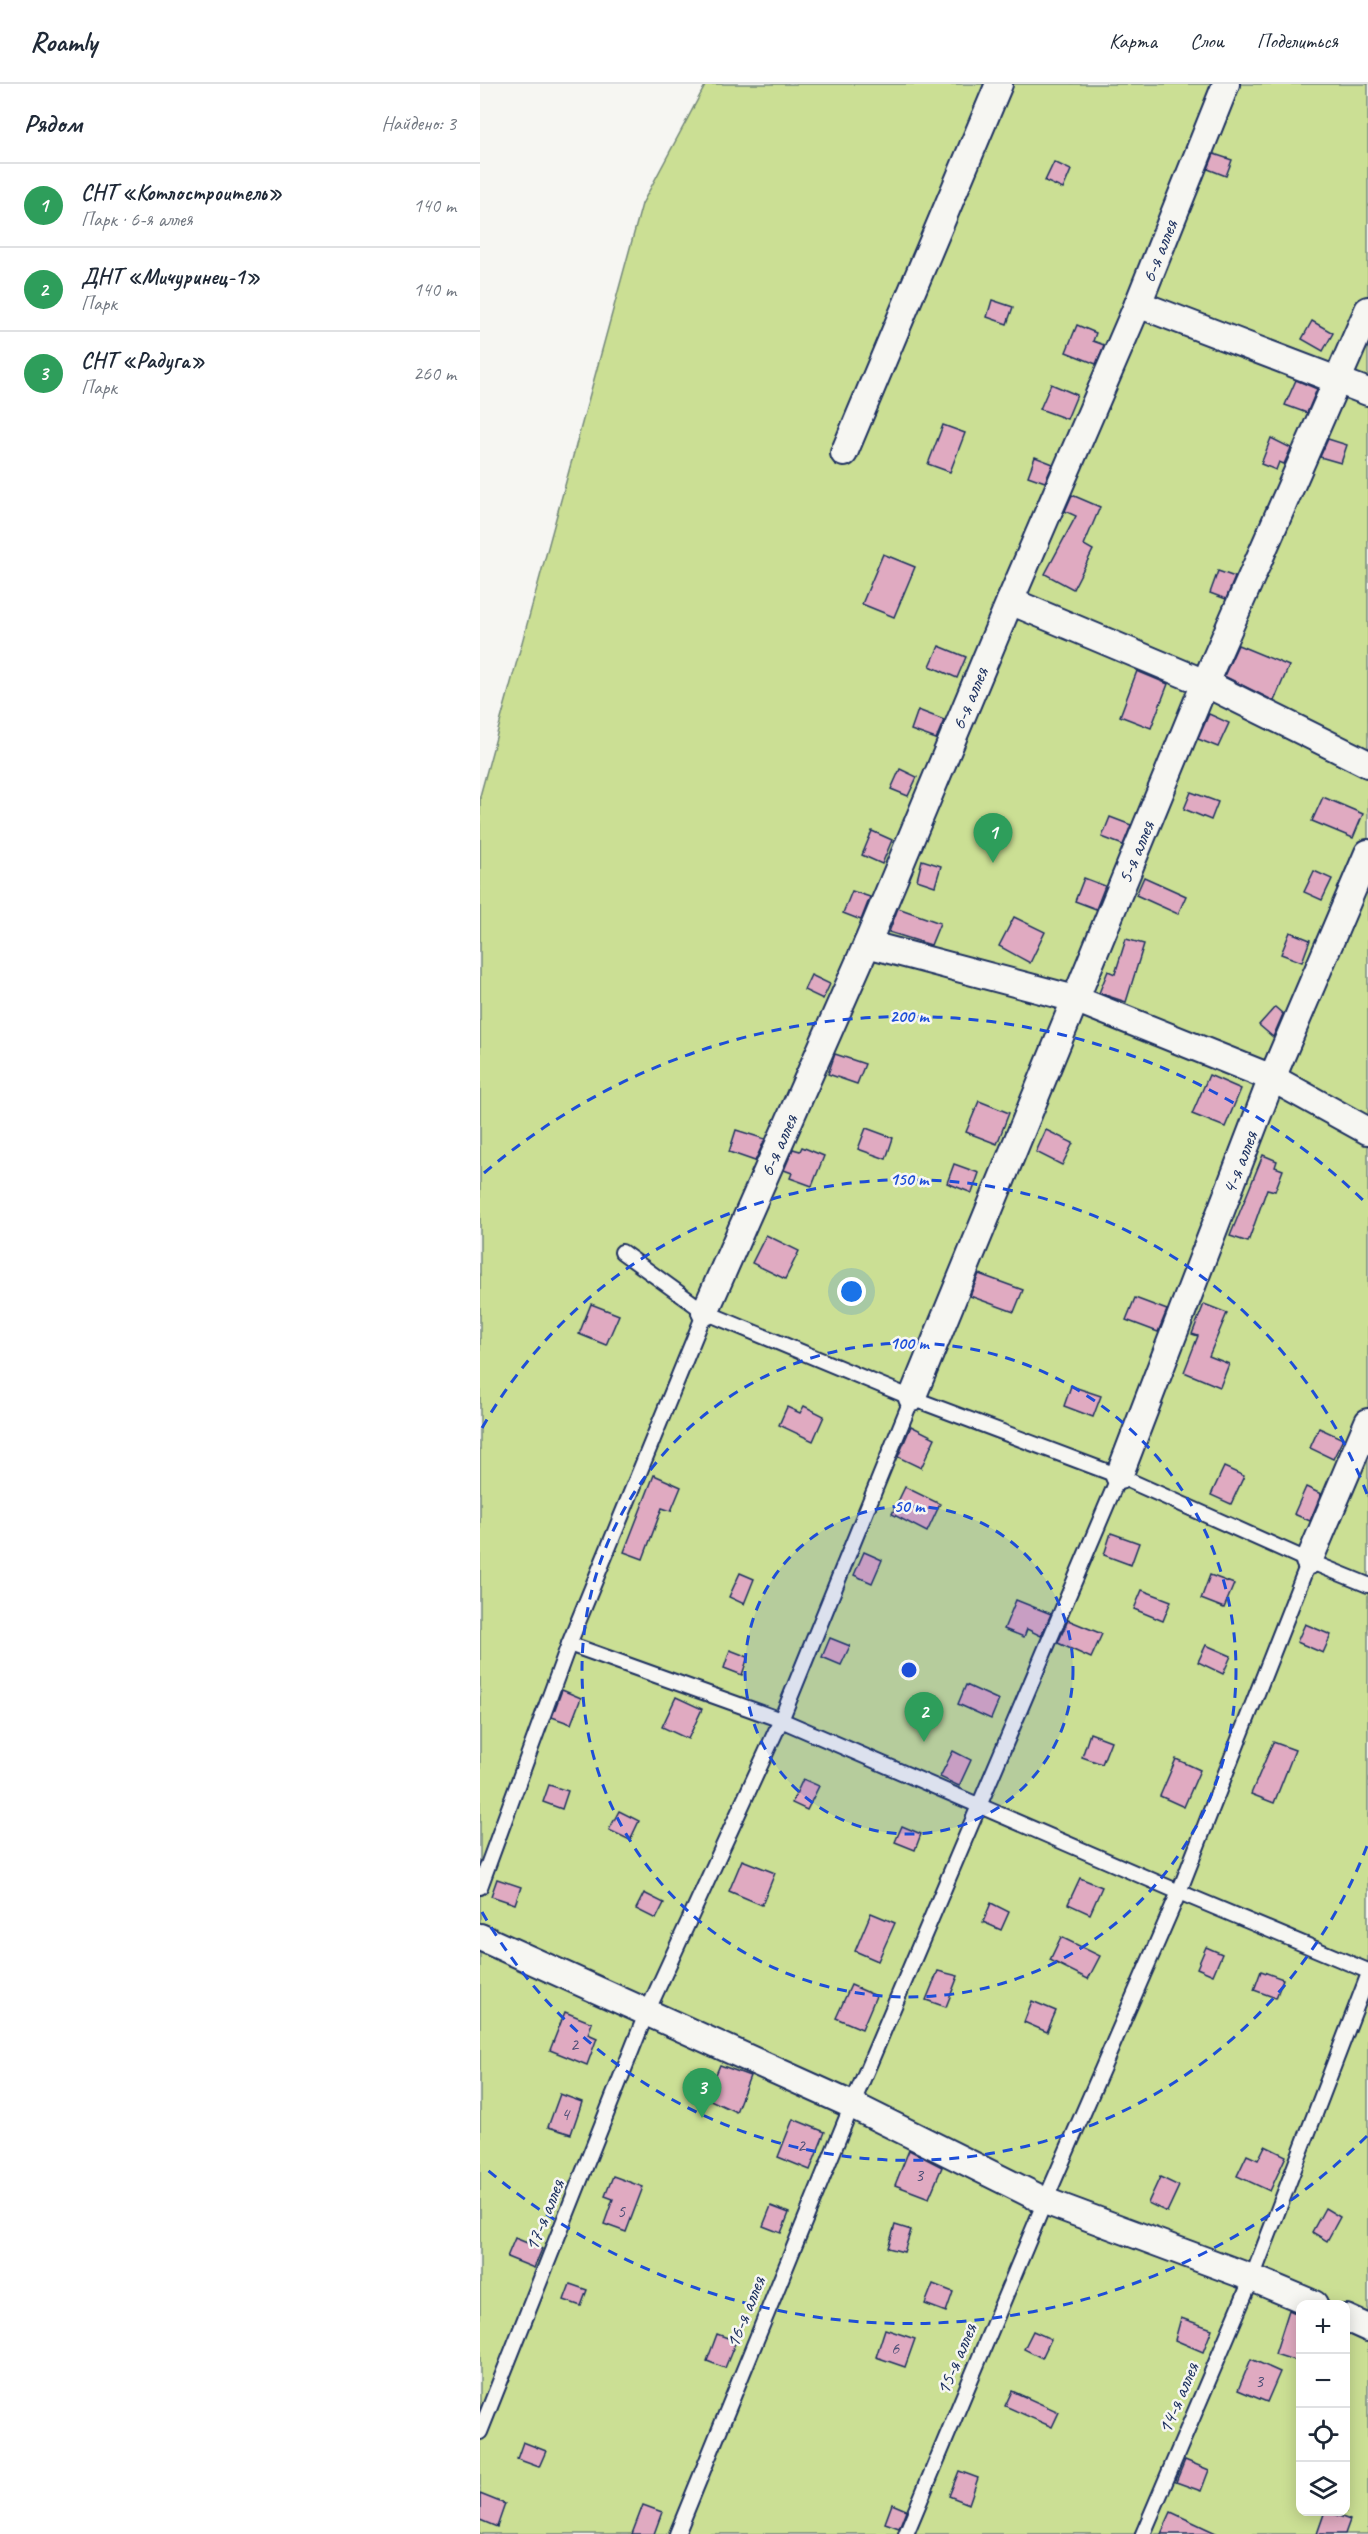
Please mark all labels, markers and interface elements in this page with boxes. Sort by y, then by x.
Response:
text: Roamly [30,24,97,59]
text: Карта [1109,28,1157,54]
text: Слои [1190,28,1224,54]
text: Поделиться [1257,28,1338,54]
text: Рядом [24,107,82,140]
text: Найдено: 3 [381,111,456,136]
text: СНТ «Котлостроитель» [81,179,282,207]
text: 1 [39,193,48,218]
text: 140 m [413,193,456,218]
text: Парк · 6-я аллея [81,207,193,232]
street label: 6-я аллея [1135,215,1184,286]
text: ДНТ «Мичуринец-1» [81,263,260,291]
text: 2 [39,277,48,302]
text: 140 m [413,277,456,302]
text: Парк [81,291,117,316]
text: СНТ «Радуга» [81,347,205,375]
text: 3 [39,361,48,386]
text: 260 m [413,361,456,386]
text: Парк [81,375,117,400]
street label: 6-я аллея [945,662,994,734]
pin: 1 [974,814,1012,863]
street label: 5-я аллея [1111,816,1161,887]
text: 200 m [890,1005,930,1027]
street label: 6-я аллея [753,1109,804,1181]
street label: 4-я аллея [1216,1126,1264,1198]
text: 150 m [890,1168,930,1190]
your location [837,1277,866,1306]
text: 100 m [890,1332,930,1354]
text: 50 m [894,1495,926,1517]
centre of rings [899,1660,919,1680]
pin: 2 [904,1692,944,1742]
house number: 2 [570,2033,580,2055]
pin: 3 [682,2068,722,2118]
house number: 4 [561,2103,571,2125]
house number: 2 [797,2134,807,2156]
house number: 3 [915,2164,925,2186]
street label: 17-я аллея [518,2174,571,2255]
house number: 5 [617,2200,626,2222]
street label: 16-я аллея [719,2271,772,2352]
map controls [1296,2300,1350,2516]
button: + [1296,2300,1350,2354]
street label: 15-я аллея [929,2318,983,2399]
house number: 6 [891,2337,900,2359]
button: − [1296,2354,1350,2408]
street label: 14-я аллея [1151,2357,1205,2438]
house number: 3 [1255,2370,1265,2392]
button: locate [1296,2408,1350,2462]
button: layers [1296,2462,1350,2516]

